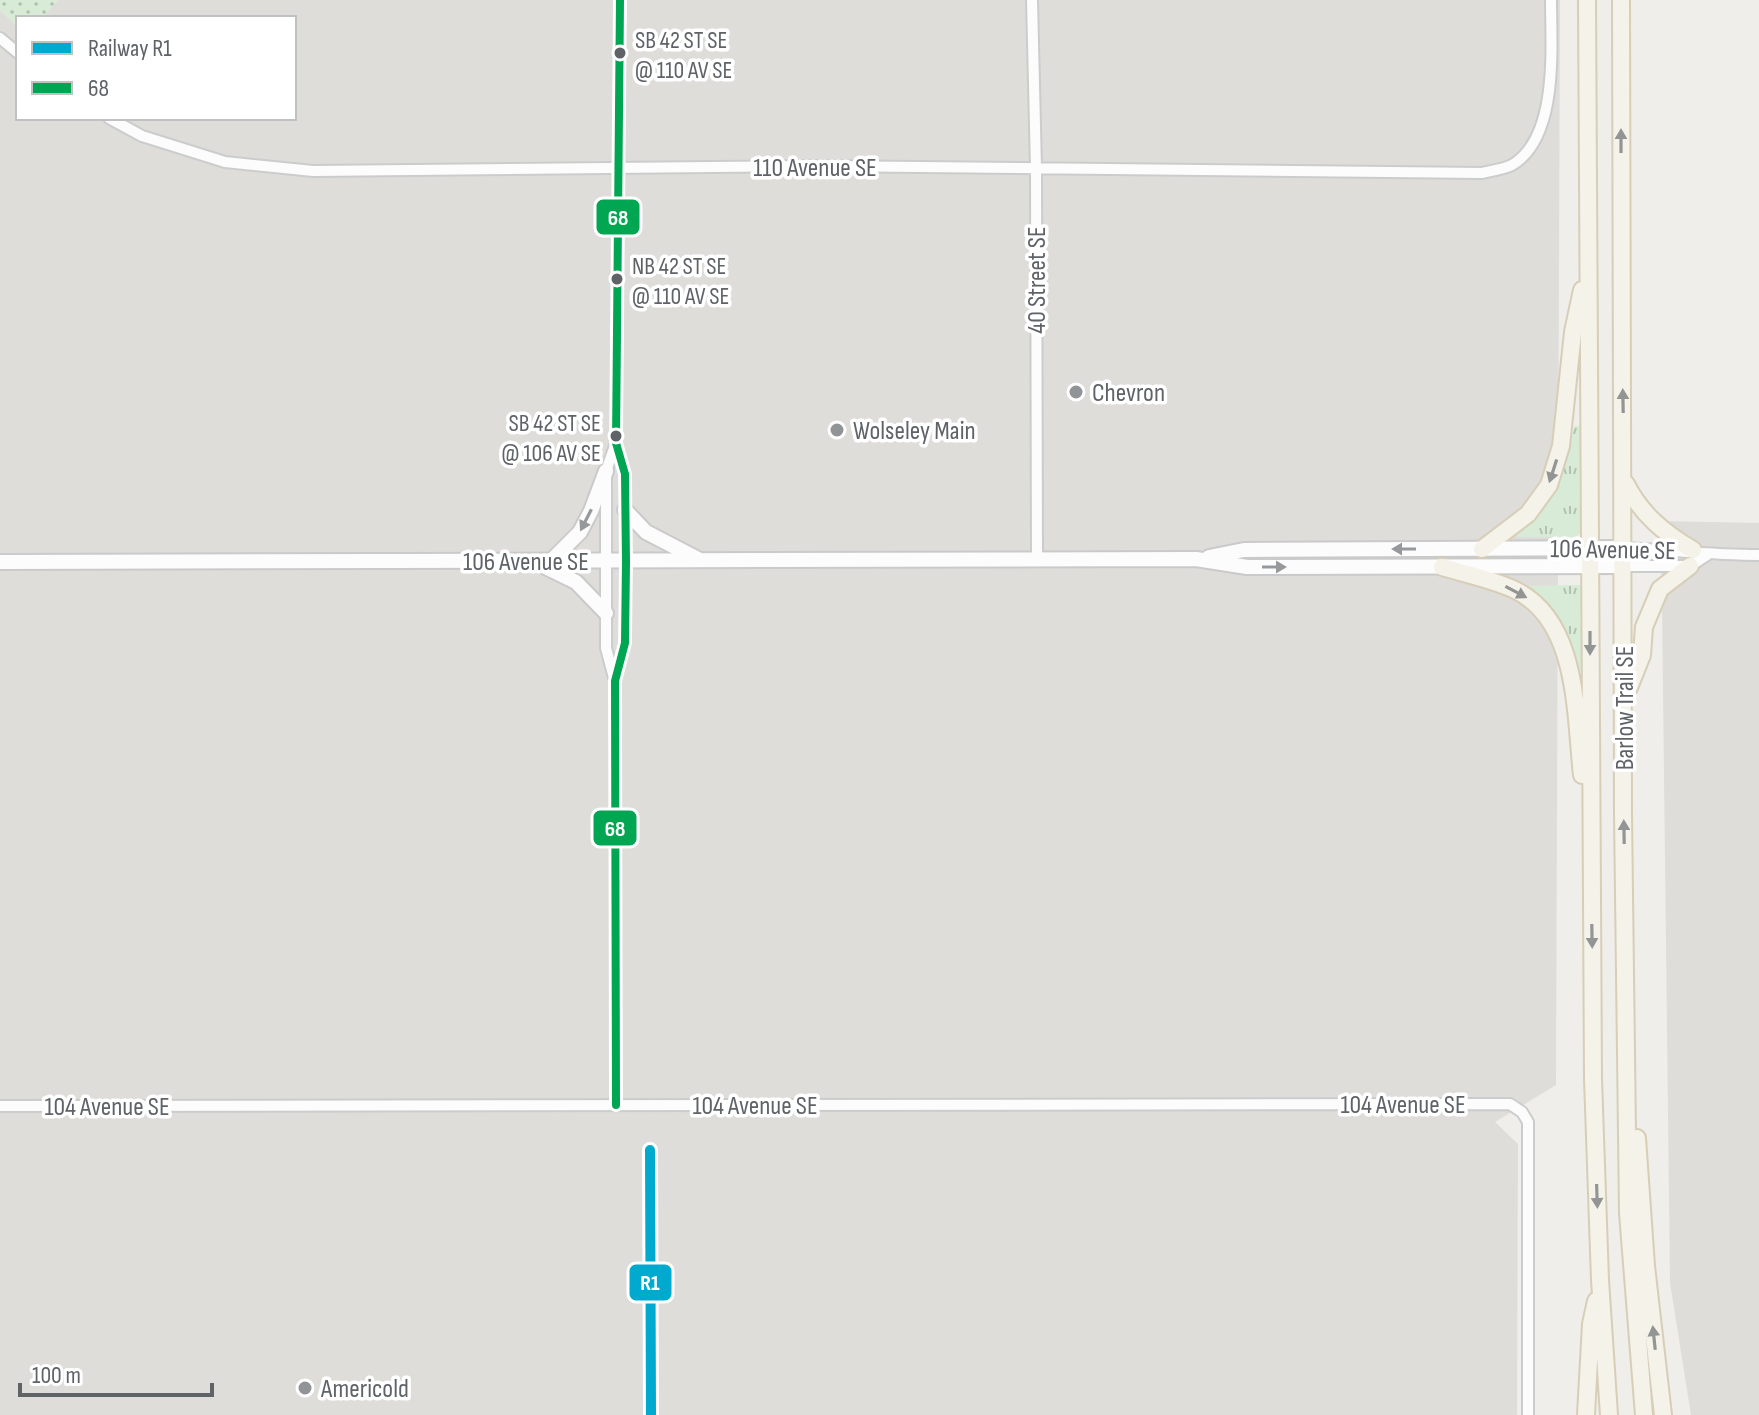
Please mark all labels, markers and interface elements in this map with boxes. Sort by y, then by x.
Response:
legend [16,16,296,120]
place label: SB 42 ST SE @ 110 AV SE [635,26,732,85]
text: Railway R1 [88,34,172,63]
marker: SB 42 ST SE @ 110 AV SE [612,45,628,61]
text: 68 [88,74,109,103]
one-way arrow [1615,128,1627,153]
street label: 110 Avenue SE [753,153,877,184]
line badge: 68 [595,198,641,236]
text: 68 [608,205,628,232]
street label: 40 Street SE [1022,226,1053,334]
place label: NB 42 ST SE @ 110 AV SE [632,252,729,311]
marker: NB 42 ST SE @ 110 AV SE [609,271,625,287]
place label: Chevron [1092,378,1165,409]
marker: Chevron [1067,383,1085,401]
one-way arrow [1616,388,1629,413]
place label: SB 42 ST SE @ 106 AV SE [501,409,601,468]
place label: Wolseley Main [853,416,976,447]
marker: Wolseley Main [828,421,846,439]
marker: SB 42 ST SE @ 106 AV SE [608,428,624,444]
one-way arrow [1546,459,1559,483]
one-way arrow [579,509,592,532]
street label: 106 Avenue SE [1550,534,1676,567]
one-way arrow [1391,543,1416,555]
street label: 106 Avenue SE [463,547,589,578]
one-way arrow [1262,561,1287,573]
one-way arrow [1504,586,1527,599]
one-way arrow [1584,631,1596,656]
street label: Barlow Trail SE [1610,646,1641,770]
line badge: 68 [592,809,638,847]
text: 68 [605,816,625,843]
one-way arrow [1617,819,1630,844]
one-way arrow [1585,924,1598,949]
street label: 104 Avenue SE [1340,1090,1466,1121]
street label: 104 Avenue SE [692,1091,818,1122]
street label: 104 Avenue SE [44,1092,170,1123]
one-way arrow [1591,1183,1604,1209]
line badge: R1 [628,1263,673,1302]
text: R1 [640,1270,660,1297]
one-way arrow [1647,1325,1660,1350]
scale bar [20,1347,212,1397]
text: 100 m [32,1361,81,1390]
place label: Americold [320,1374,409,1405]
marker: Americold [296,1379,314,1397]

